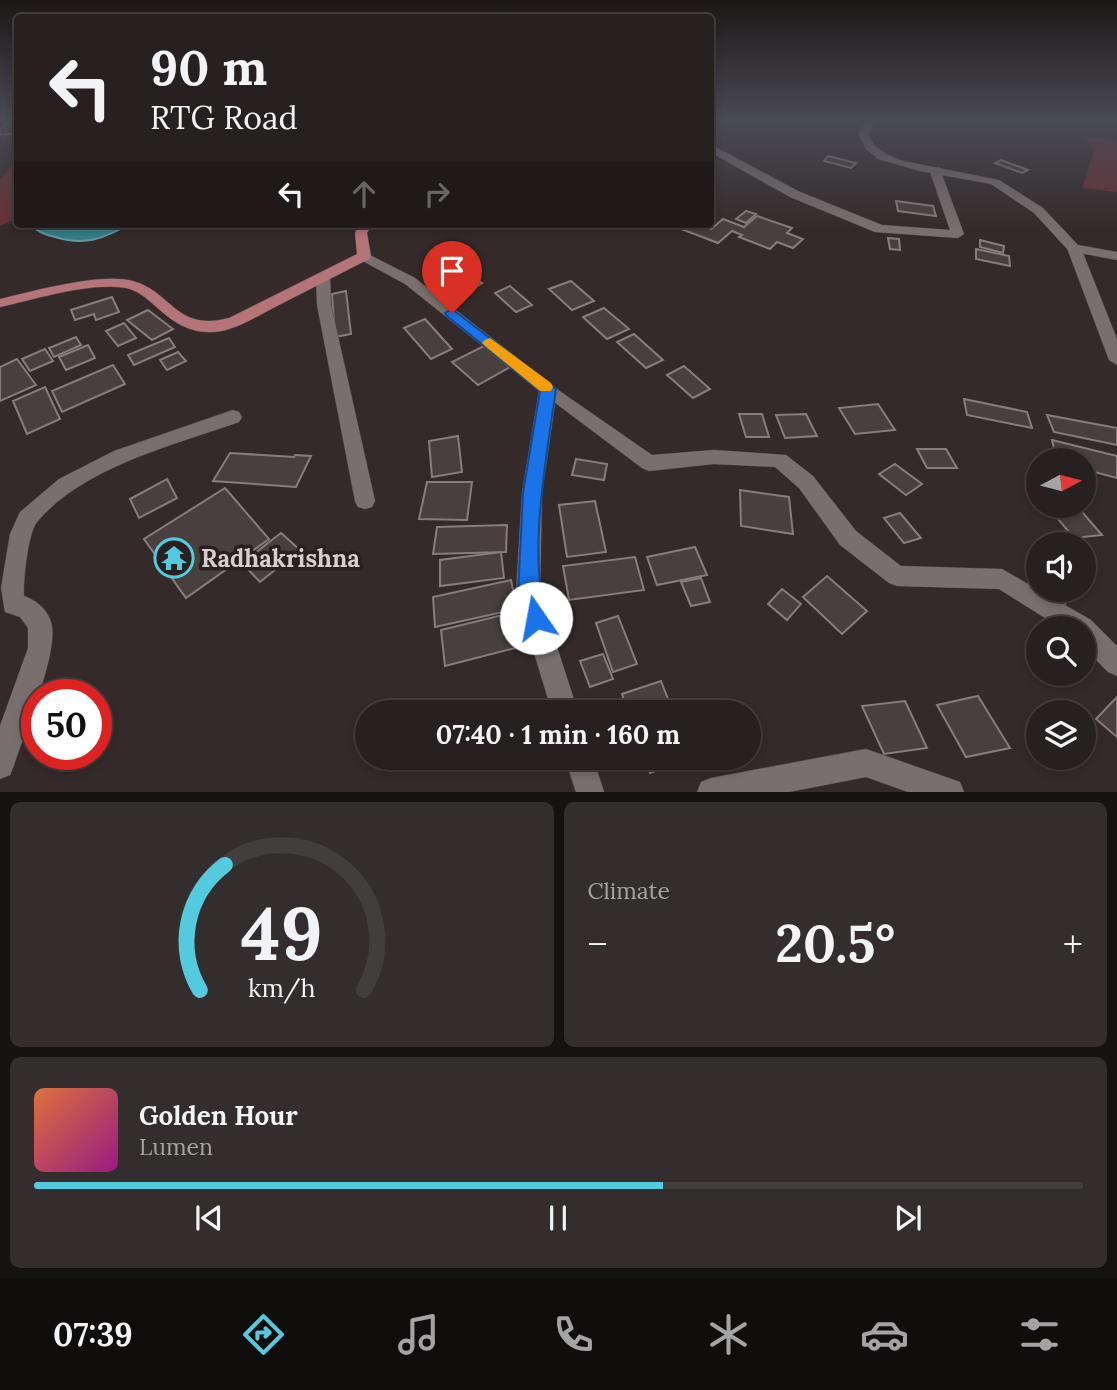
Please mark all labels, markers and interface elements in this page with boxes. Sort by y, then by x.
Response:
text: 90 m [150,36,267,98]
icon: left [35,42,126,133]
text: RTG Road [150,97,298,138]
icon: left [272,175,310,213]
icon: ahead [345,175,383,213]
icon: right [418,175,456,213]
pin [422,241,482,313]
icon: arrive [433,252,471,290]
north arrow [1026,448,1096,518]
map controls [1026,448,1096,770]
button: sound [1026,532,1096,602]
temple icon: Radhakrishna [153,537,195,579]
place label: Radhakrishna [201,543,360,574]
position arrow [499,581,573,655]
button: search [1026,616,1096,686]
speed limit sign: 50 [21,679,112,770]
button: layers [1026,700,1096,770]
text: 07:40 · 1 min · 160 m [436,718,680,751]
text: Climate [588,876,670,905]
text: 49 [241,888,323,981]
text: 20.5° [775,910,895,976]
text: − [588,920,608,968]
text: + [1063,920,1083,968]
text: km/h [248,972,316,1004]
text: Golden Hour [139,1099,298,1132]
text: Lumen [139,1132,213,1161]
icon: previous [190,1199,228,1237]
icon: pause [539,1199,577,1237]
icon: next [889,1199,927,1237]
icon: directions [239,1310,288,1359]
icon: music [394,1310,443,1359]
icon: phone [549,1310,598,1359]
icon: climate [704,1310,753,1359]
icon: car [860,1310,909,1359]
icon: filters [1015,1310,1064,1359]
text: 07:39 [53,1314,133,1355]

